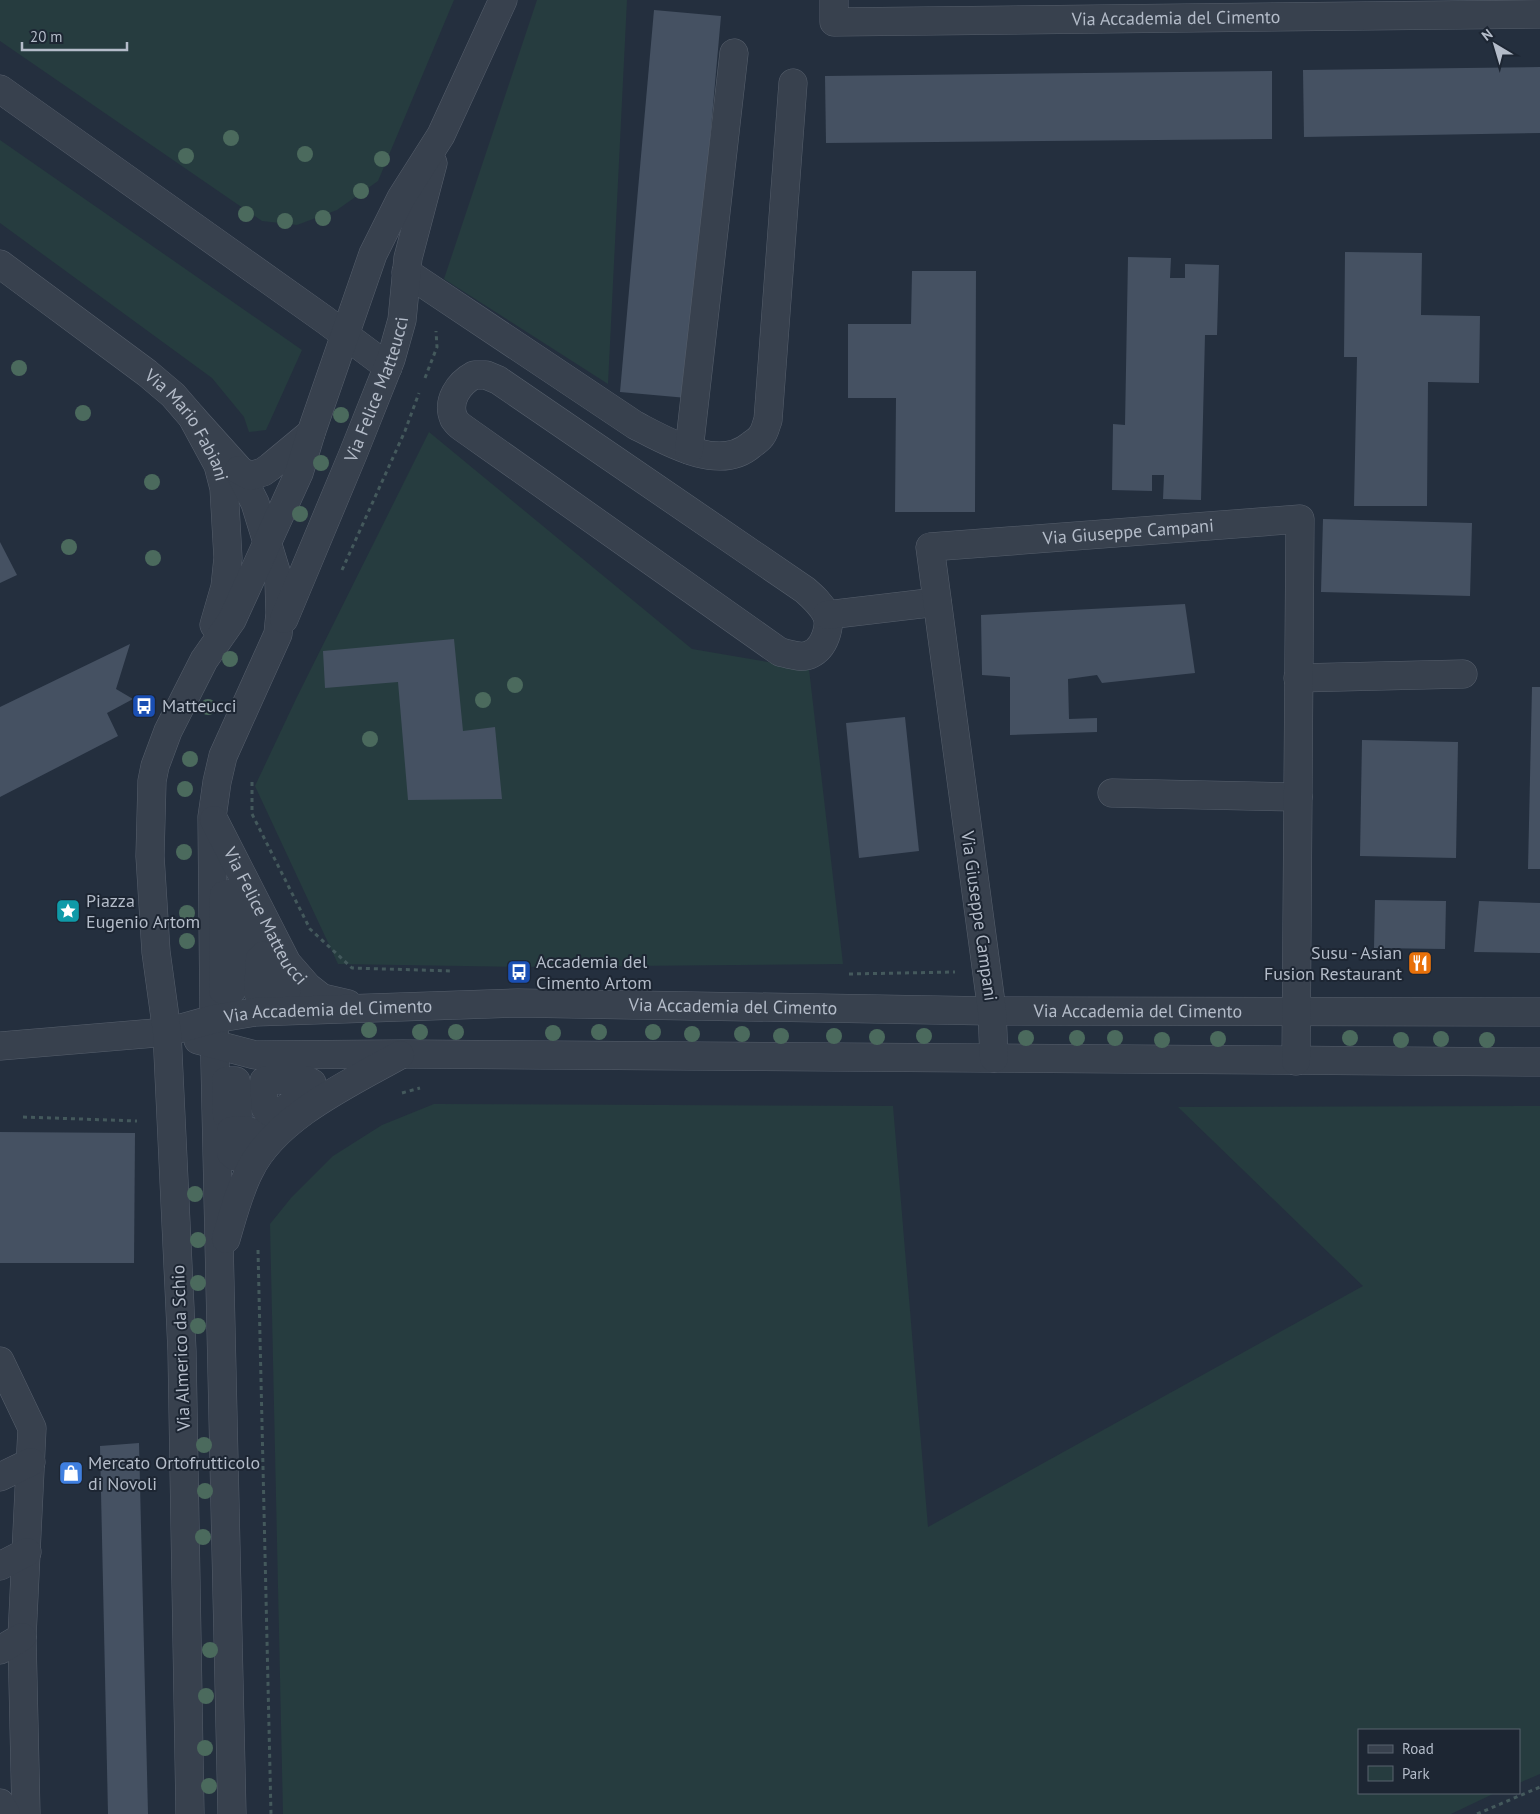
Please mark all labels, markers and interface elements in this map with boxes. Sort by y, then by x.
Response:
street label: Via Accademia del Cimento [1071,5,1280,30]
scale bar [22,20,128,52]
north arrow [1470,20,1520,70]
text: N [1478,25,1496,45]
text: 20 m [30,27,63,46]
street label: Via Felice Matteucci [339,316,413,466]
street label: Via Mario Fabiani [139,363,234,483]
street label: Via Giuseppe Campani [1041,514,1215,550]
bus stop icon: Matteucci [131,693,157,719]
place label: Matteucci [162,694,237,717]
street label: Via Giuseppe Campani [956,829,1003,1002]
street label: Via Felice Matteucci [218,842,313,989]
place label: Piazza Eugenio Artom [86,889,200,933]
place icon: Piazza Eugenio Artom [55,898,81,924]
place label: Susu - Asian Fusion Restaurant [1264,941,1402,985]
place label: Accademia del Cimento Artom [536,950,652,994]
restaurant icon: Susu - Asian Fusion Restaurant [1407,950,1433,976]
bus stop icon: Accademia del Cimento Artom [506,959,532,985]
street label: Via Accademia del Cimento [627,993,837,1019]
street label: Via Accademia del Cimento [221,994,433,1028]
street label: Via Accademia del Cimento [1033,999,1242,1022]
street label: Via Almerico da Schio [166,1265,195,1433]
place label: Mercato Ortofrutticolo di Novoli [88,1451,260,1495]
shop icon: Mercato Ortofrutticolo di Novoli [58,1460,84,1486]
legend [1358,1729,1520,1794]
text: Road [1402,1739,1434,1758]
text: Park [1402,1764,1430,1783]

